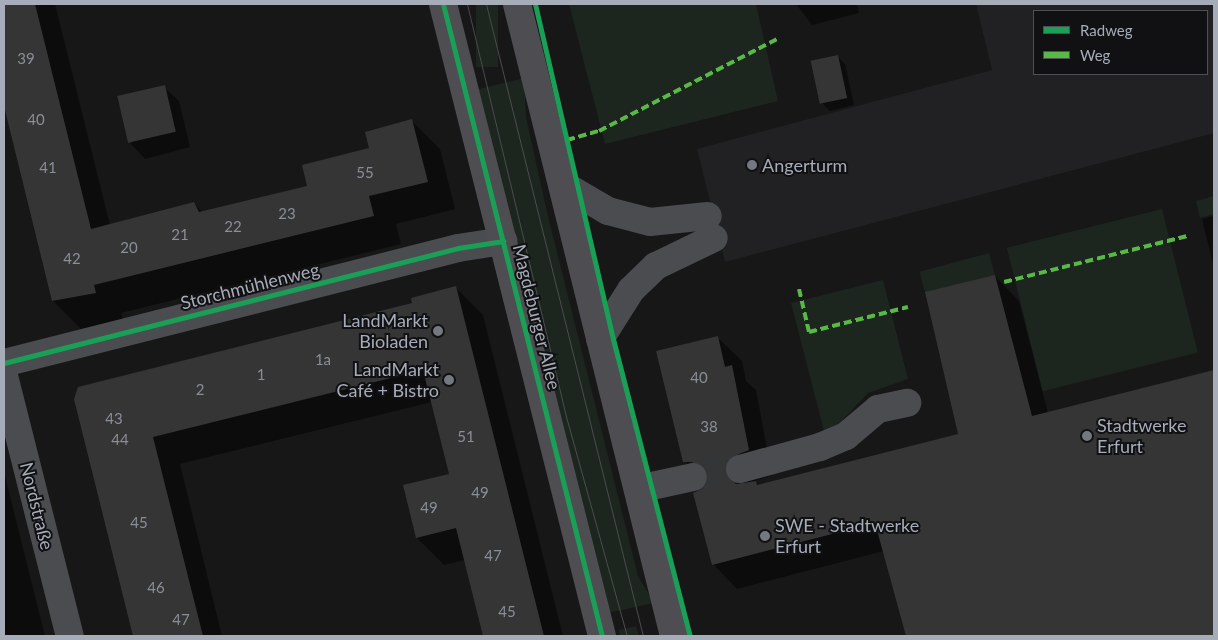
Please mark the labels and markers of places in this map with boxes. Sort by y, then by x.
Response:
place label: Angerturm [762,154,847,176]
marker: Angerturm [746,159,758,171]
place label: LandMarkt Bioladen [342,310,428,352]
marker: LandMarkt Bioladen [432,325,444,337]
place label: LandMarkt Café + Bistro [337,359,439,402]
marker: LandMarkt Café + Bistro [443,374,455,386]
place label: Stadtwerke Erfurt [1097,415,1186,458]
marker: Stadtwerke Erfurt [1081,430,1093,442]
place label: SWE - Stadtwerke Erfurt [775,515,919,558]
marker: SWE - Stadtwerke Erfurt [759,530,771,542]

